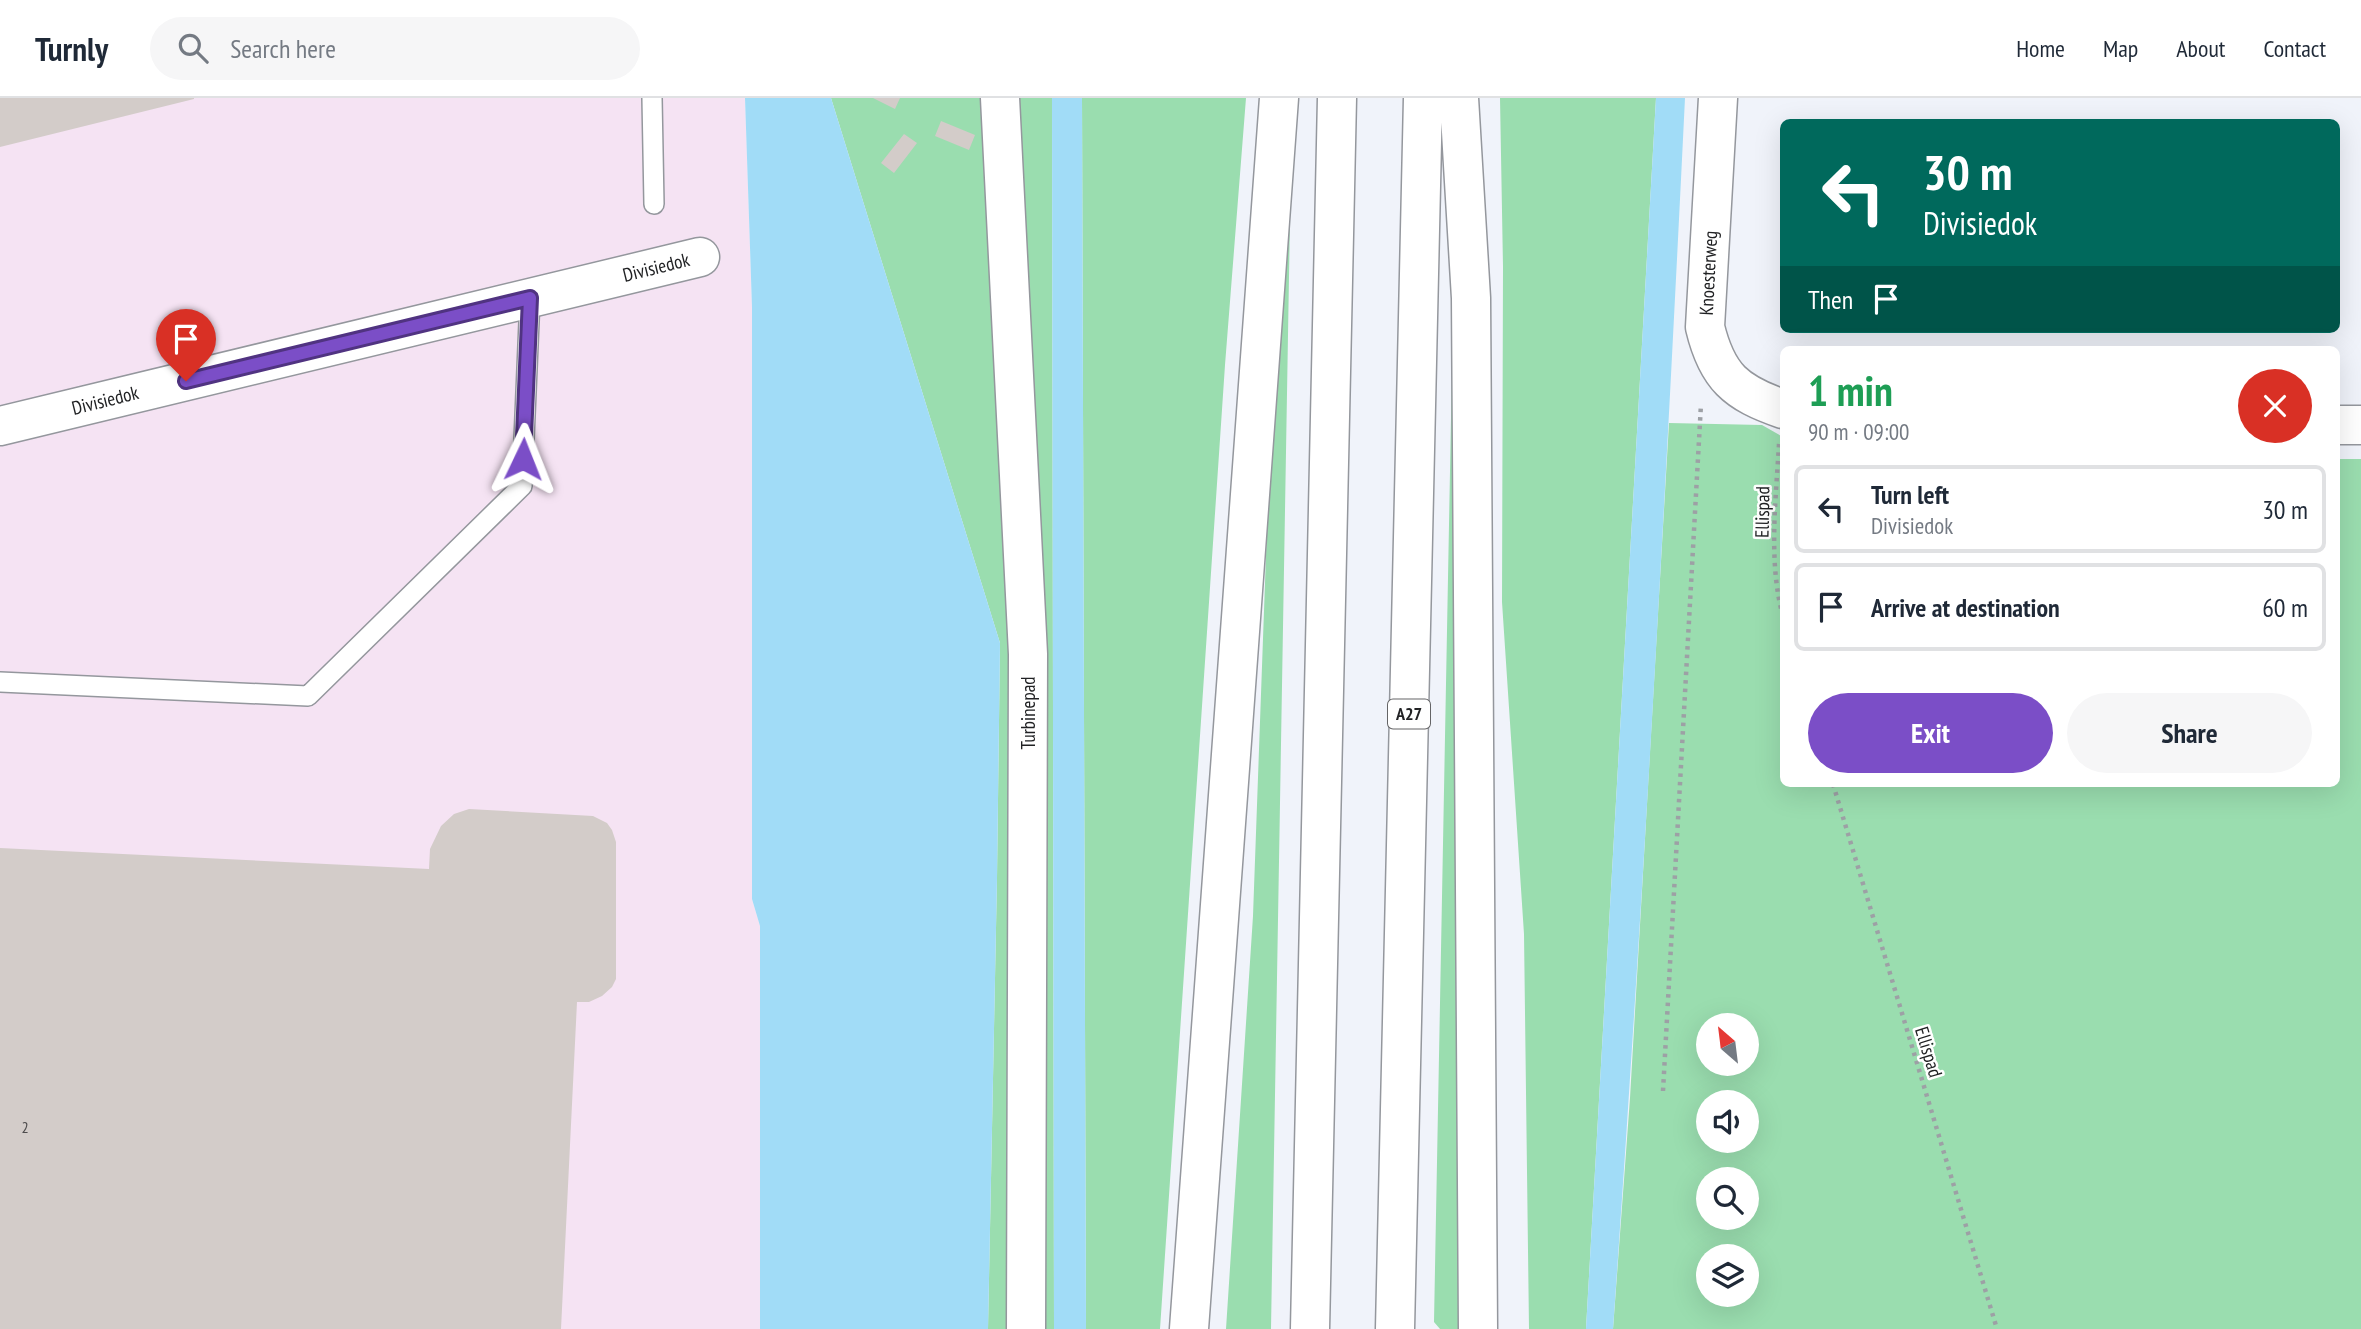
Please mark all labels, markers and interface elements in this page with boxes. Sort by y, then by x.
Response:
search box [150,17,640,80]
text: Turnly [35,27,108,70]
icon: search [174,29,212,67]
text: Search here [230,32,336,65]
text: Home [2016,33,2065,64]
text: Map [2103,33,2138,64]
text: About [2176,33,2225,64]
text: Contact [2263,33,2326,64]
text: 30 m [1923,140,2012,204]
icon: left [1808,147,1899,238]
text: Divisiedok [1923,202,2037,244]
street label: Knoesterweg [1694,230,1722,316]
street label: Divisiedok [620,247,692,287]
icon: arrive [1867,280,1905,318]
text: Then [1808,283,1853,316]
pin [156,309,216,381]
icon: arrive [167,320,205,358]
text: 1 min [1808,363,1893,418]
button: close [2238,369,2312,443]
street label: Divisiedok [69,380,141,420]
text: 90 m · 09:00 [1808,417,1909,446]
position arrow [486,422,560,496]
text: Turn left [1871,478,1949,511]
street label: Ellispad [1750,486,1774,538]
icon: left [1812,490,1850,528]
text: 30 m [2262,493,2308,526]
text: Divisiedok [1871,511,1953,540]
icon: arrive [1812,588,1850,626]
text: Arrive at destination [1871,591,2060,624]
text: 60 m [2262,591,2308,624]
street label: Turbinepad [1016,677,1040,749]
button: Exit [1808,693,2053,773]
button: Share [2067,693,2312,773]
road number: A27 [1388,700,1430,728]
north arrow [1696,1013,1759,1076]
map controls [1696,1013,1759,1307]
street label: Ellispad [1910,1024,1948,1080]
button: sound [1696,1090,1759,1153]
house number: 2 [21,1117,29,1137]
button: search [1696,1167,1759,1230]
button: layers [1696,1244,1759,1307]

